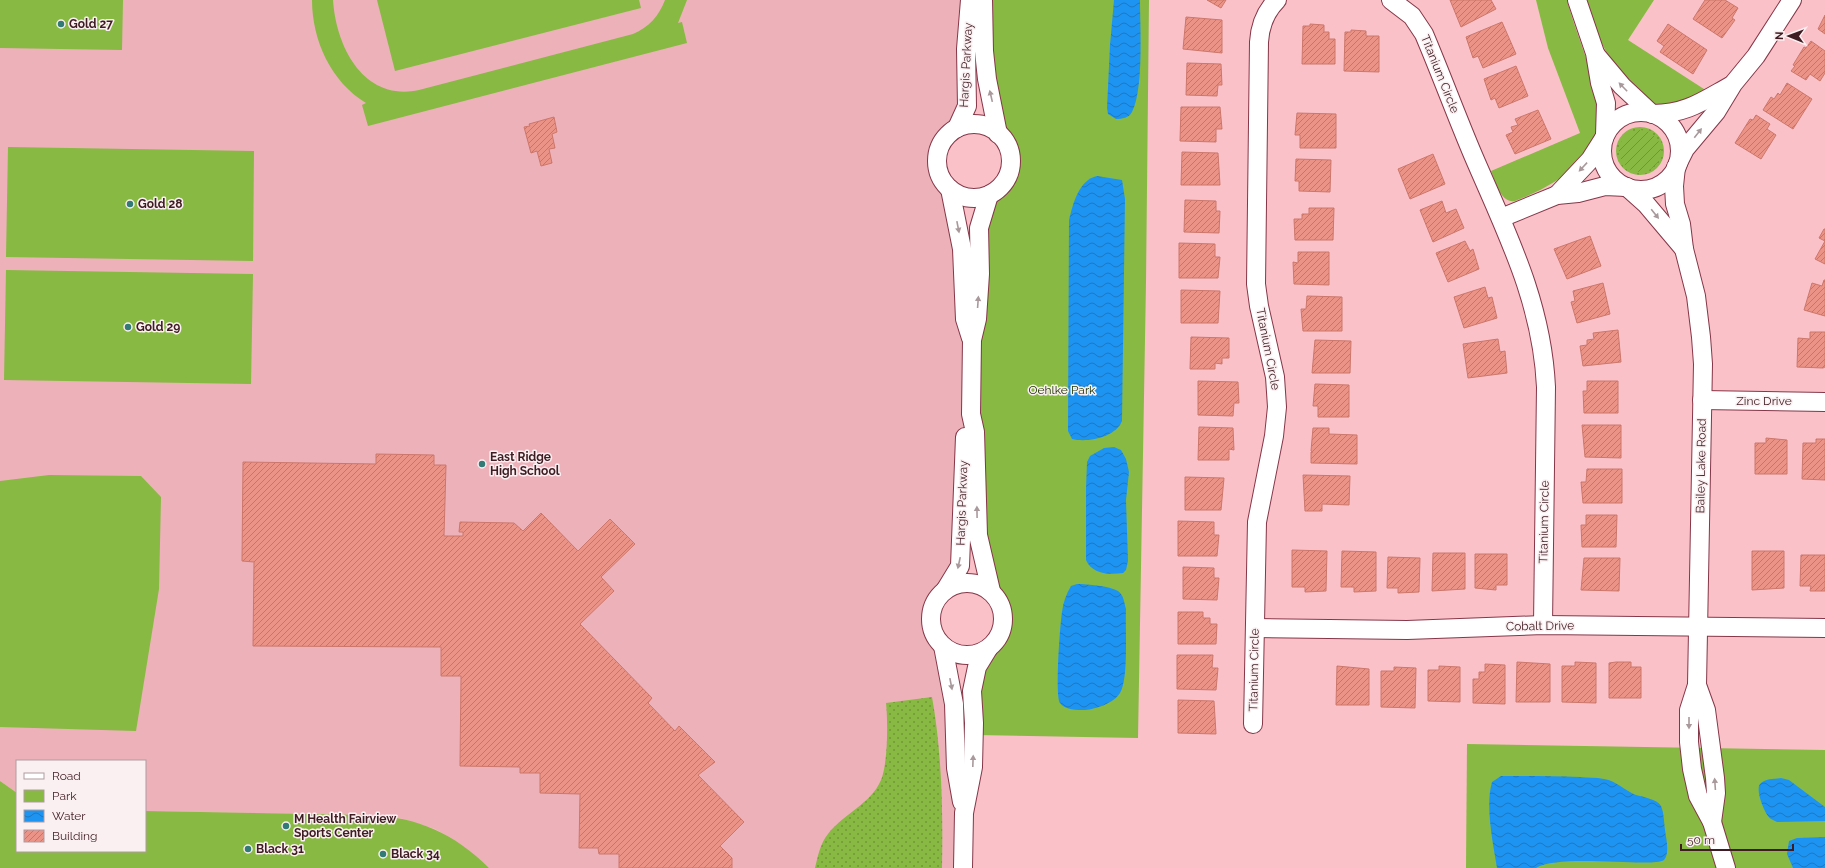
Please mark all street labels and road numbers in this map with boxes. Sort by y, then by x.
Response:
street label: Hargis Parkway [957,22,975,108]
street label: Titanium Circle [1418,33,1462,115]
street label: Titanium Circle [1253,307,1283,391]
street label: Zinc Drive [1736,394,1792,408]
street label: Bailey Lake Road [1693,418,1709,514]
street label: Hargis Parkway [954,460,971,546]
street label: Titanium Circle [1536,480,1552,564]
street label: Cobalt Drive [1506,618,1574,634]
street label: Titanium Circle [1246,628,1262,712]

